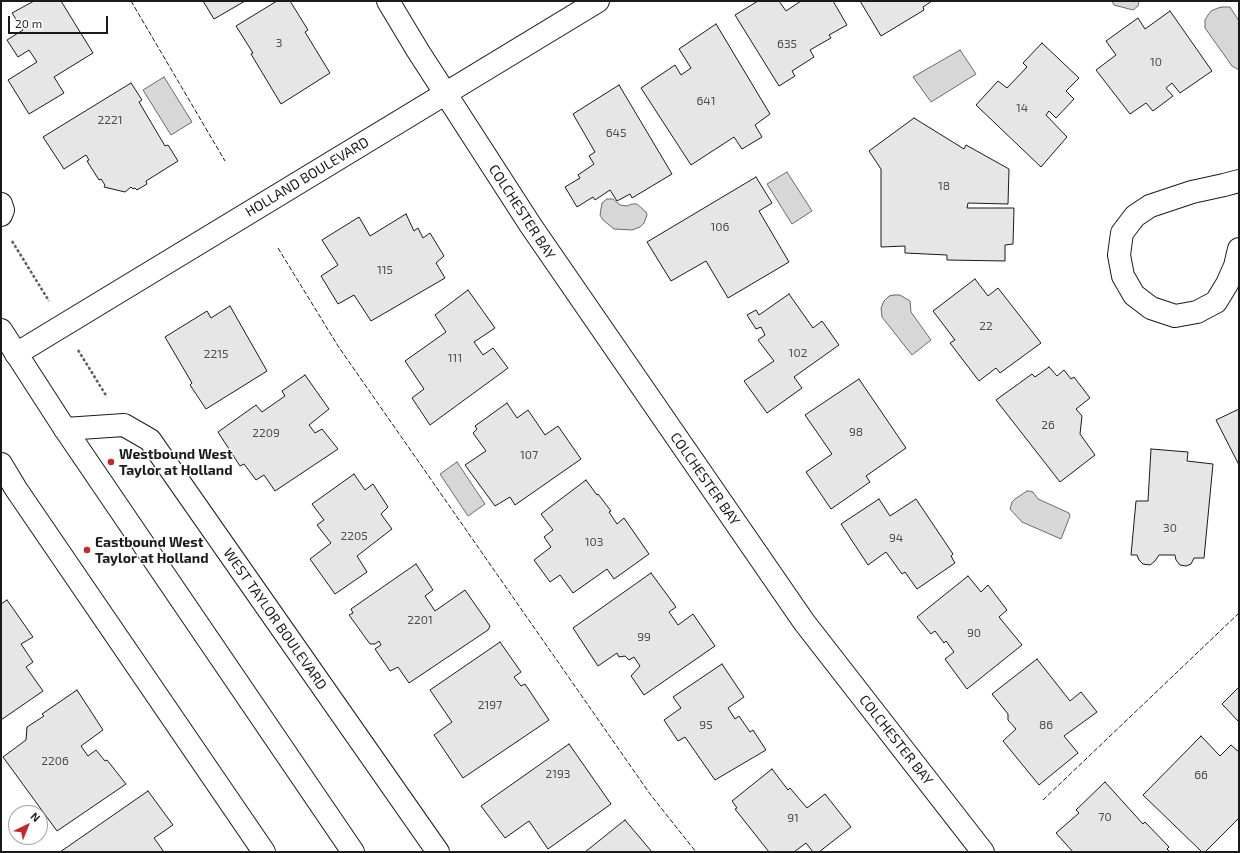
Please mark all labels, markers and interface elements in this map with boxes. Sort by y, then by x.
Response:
scale bar [10,8,110,34]
text: 20 m [15,16,42,30]
house number: 3 [276,36,282,50]
house number: 635 [777,37,797,51]
house number: 10 [1150,55,1162,69]
house number: 641 [696,94,716,108]
house number: 14 [1016,101,1028,115]
house number: 2221 [97,113,123,127]
house number: 645 [606,126,626,140]
street label: HOLLAND BOULEVARD [242,133,372,221]
street label: COLCHESTER BAY [485,161,559,263]
house number: 18 [938,179,950,193]
house number: 106 [711,220,729,234]
house number: 115 [377,263,393,277]
house number: 22 [979,319,993,333]
house number: 102 [789,346,807,360]
house number: 2215 [204,347,228,361]
house number: 111 [448,351,462,365]
house number: 26 [1041,418,1055,432]
house number: 98 [849,425,863,439]
house number: 2209 [252,426,280,440]
street label: COLCHESTER BAY [667,429,743,529]
place label: Westbound West Taylor at Holland [119,446,233,478]
house number: 107 [520,448,538,462]
marker: Westbound West Taylor at Holland [106,457,116,467]
house number: 30 [1163,521,1177,535]
house number: 2205 [340,529,368,543]
house number: 94 [889,531,903,545]
place label: Eastbound West Taylor at Holland [95,534,209,566]
house number: 103 [585,535,603,549]
marker: Eastbound West Taylor at Holland [82,545,92,555]
street label: WEST TAYLOR BOULEVARD [220,545,330,693]
house number: 2201 [407,613,433,627]
house number: 90 [967,626,981,640]
house number: 99 [637,630,651,644]
street label: COLCHESTER BAY [856,692,936,788]
house number: 2197 [478,698,502,712]
house number: 95 [699,718,713,732]
house number: 86 [1039,718,1053,732]
house number: 2206 [41,754,69,768]
house number: 2193 [545,767,571,781]
house number: 66 [1194,768,1208,782]
north arrow [8,805,48,845]
text: N [28,809,43,824]
house number: 70 [1098,810,1112,824]
house number: 91 [787,811,799,825]

